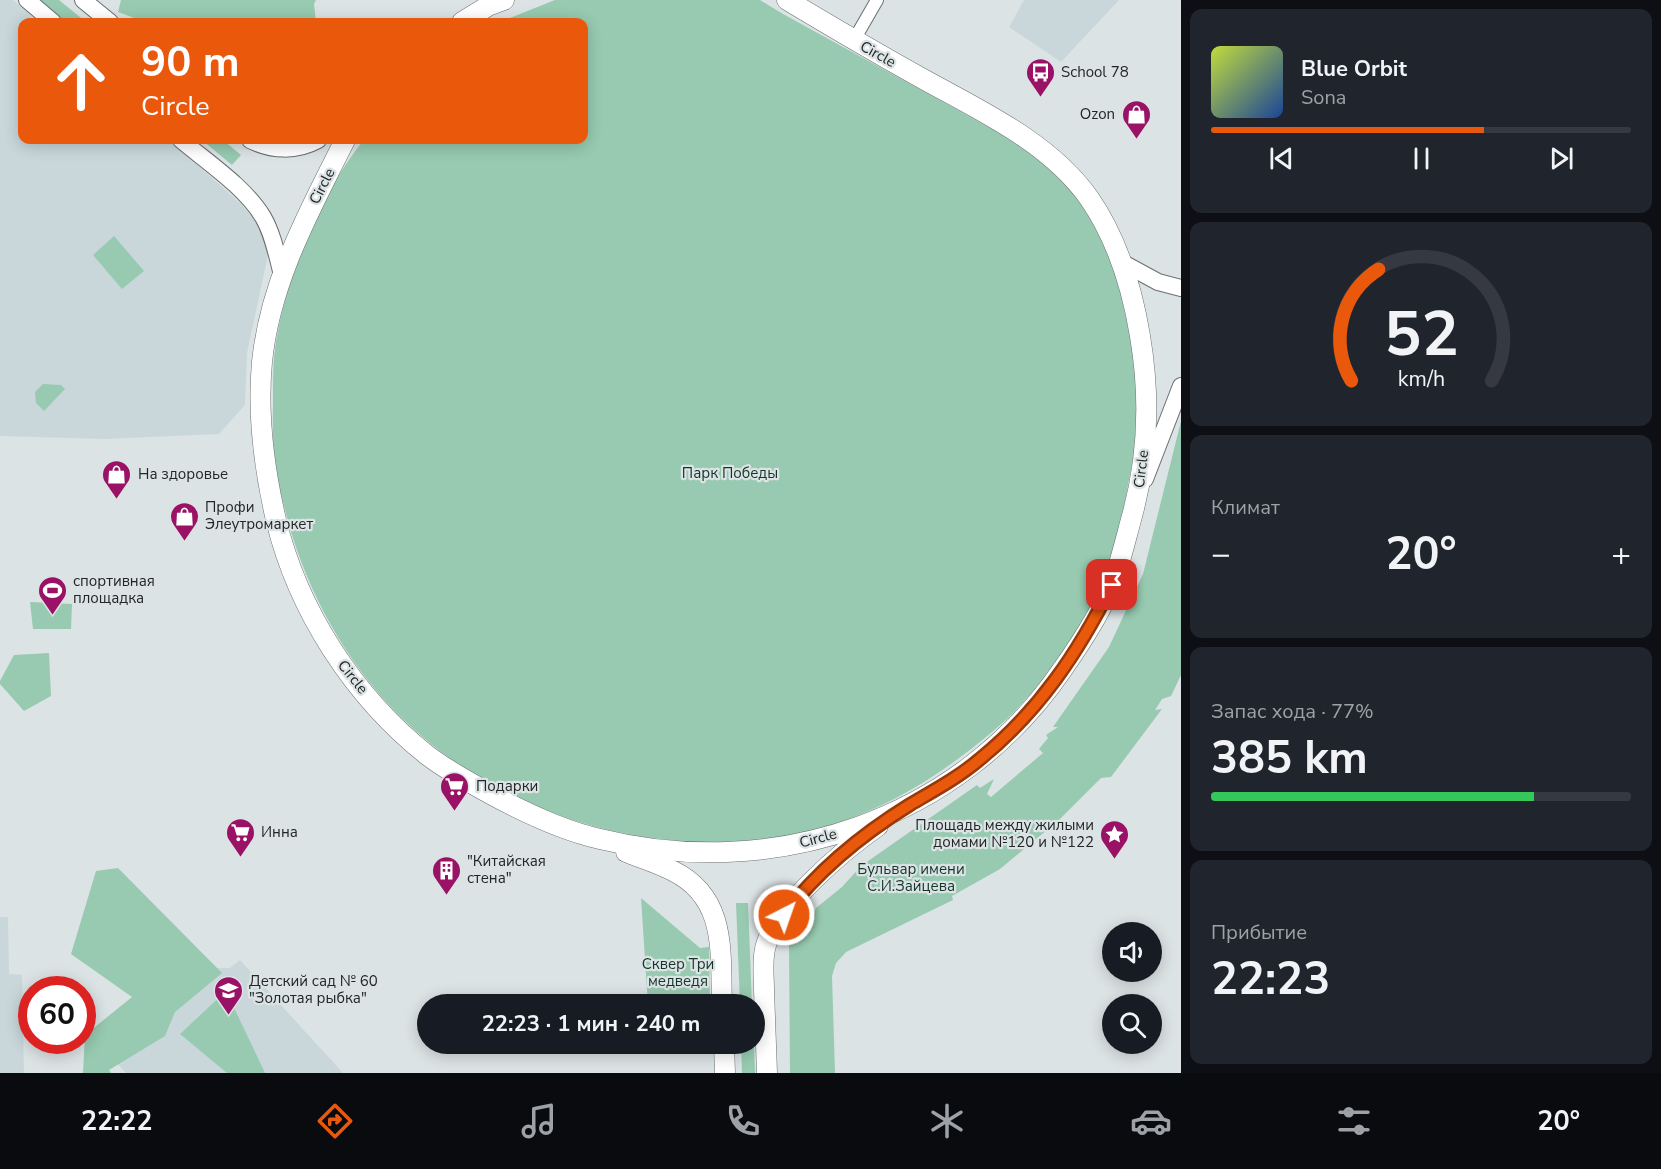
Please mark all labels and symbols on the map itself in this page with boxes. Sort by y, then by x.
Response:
street label: Circle [856,36,900,72]
bus stop icon: School 78 [1024,56,1056,98]
place label: School 78 [1061,62,1129,82]
shop icon: Ozon [1120,98,1152,140]
place label: Ozon [1080,104,1115,124]
street label: Circle [304,164,340,208]
street label: Circle [1129,449,1153,489]
shop icon: На здоровье [101,458,133,500]
park label: Парк Победы [682,463,778,483]
place label: На здоровье [138,464,228,484]
place label: Профи Элеутромаркет [205,497,313,534]
shop icon: Профи Элеутромаркет [168,500,200,542]
pin [1086,559,1137,610]
place label: спортивная площадка [73,571,155,608]
sports icon: спортивная площадка [36,574,68,616]
street label: Circle [333,656,373,698]
supermarket icon: Подарки [439,770,471,812]
place label: Подарки [476,776,538,796]
place label: Площадь между жилыми домами №120 и №122 [915,815,1094,852]
supermarket icon: Инна [224,816,256,858]
place icon: Площадь между жилыми домами №120 и №122 [1099,818,1131,860]
place label: Инна [261,822,298,842]
street label: Circle [797,823,839,853]
place label: "Китайская стена" [467,851,546,888]
building icon: "Китайская стена" [430,854,462,896]
park label: Бульвар имени С.И.Зайцева [857,859,965,896]
position arrow [752,883,816,947]
park label: Сквер Три медведя [642,954,714,991]
place label: Детский сад № 60 "Золотая рыбка" [249,971,378,1008]
school or university icon: Детский сад № 60 "Золотая рыбка" [212,974,244,1016]
speed limit sign: 60 [18,976,96,1054]

